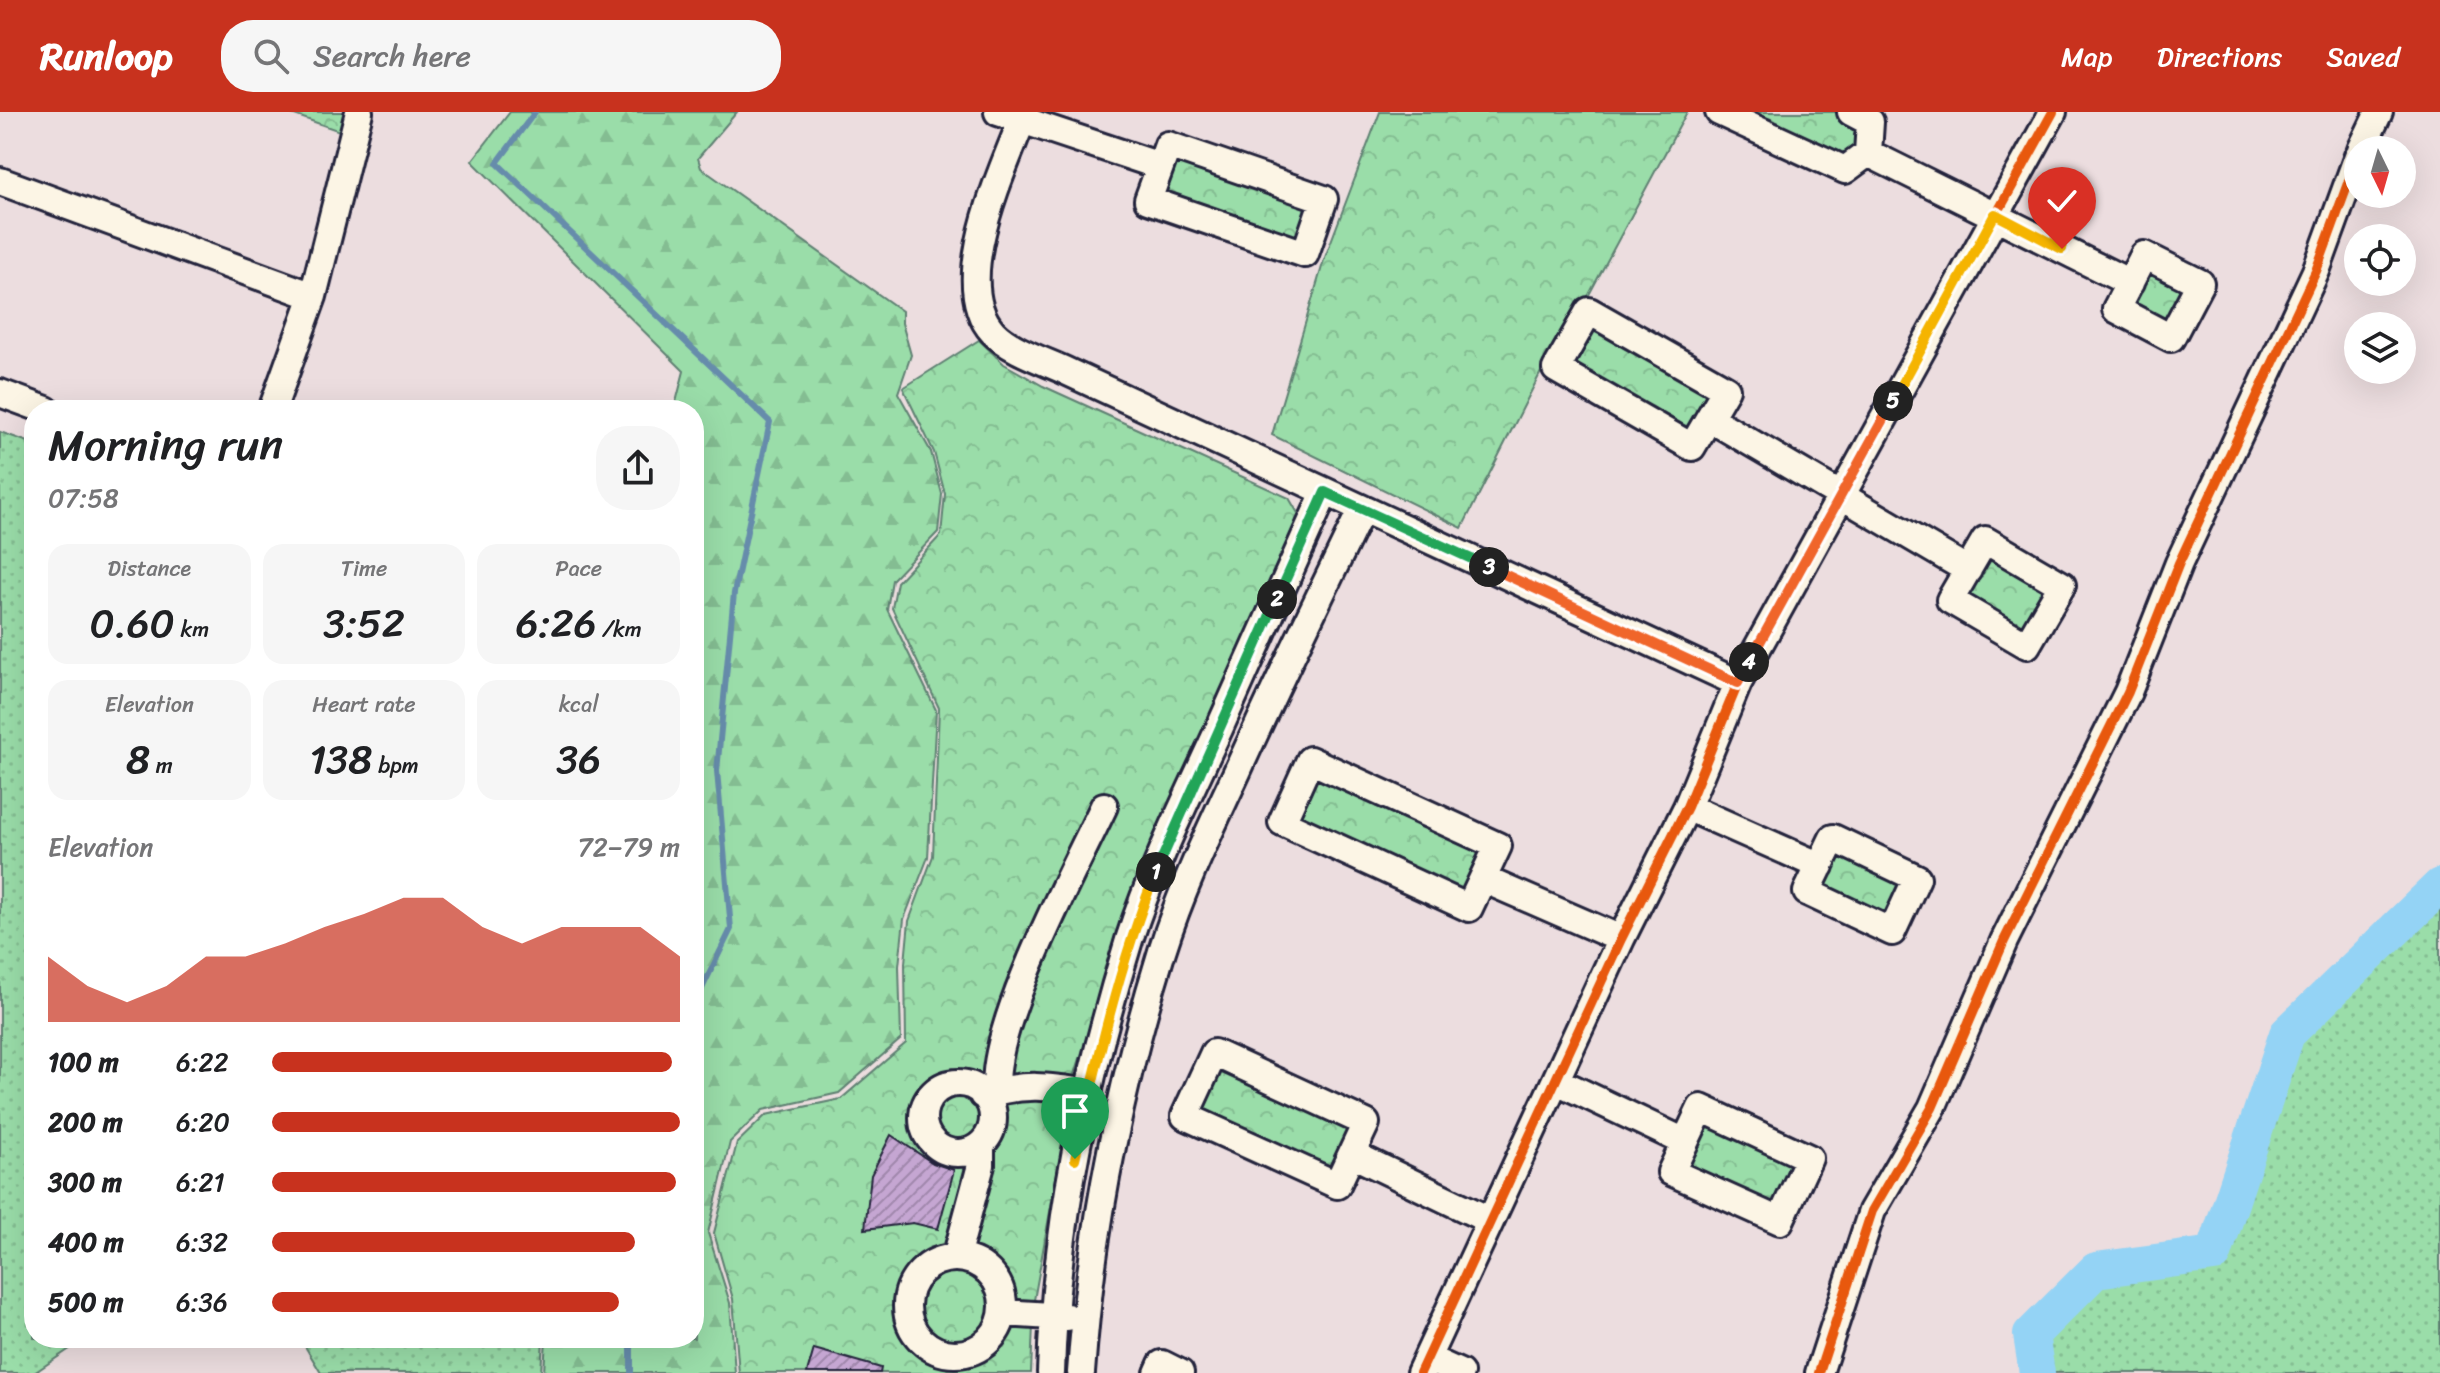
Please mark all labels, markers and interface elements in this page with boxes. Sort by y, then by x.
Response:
search box [221,20,781,92]
text: Runloop [40,23,173,90]
text: Search here [313,29,471,83]
text: Map [2061,32,2113,81]
text: Directions [2157,32,2282,81]
text: Saved [2326,32,2400,81]
icon: search [249,34,293,78]
north arrow [2344,136,2416,208]
map controls [2344,136,2416,384]
pin [2028,167,2096,249]
icon: check [2040,179,2084,223]
button: locate [2344,224,2416,296]
button: layers [2344,312,2416,384]
pin: 5 [1873,381,1913,421]
text: 5 [1886,381,1900,420]
text: Morning run [48,406,283,484]
button: share [596,426,680,510]
text: 07:58 [48,475,119,521]
pin: 3 [1469,547,1509,587]
text: 3 [1483,547,1495,586]
text: Distance [108,549,191,588]
text: Time [341,549,387,588]
text: Pace [555,549,602,588]
pin: 2 [1257,579,1297,619]
text: 2 [1271,579,1283,618]
text: 0.60 [89,588,175,659]
text: 3:52 [323,588,405,659]
text: 6:26 [516,588,596,659]
text: km [175,610,209,649]
text: /km [596,610,642,649]
pin: 4 [1729,642,1769,682]
text: 4 [1742,642,1756,681]
text: Elevation [105,685,194,724]
text: Heart rate [312,685,416,724]
text: kcal [559,685,599,724]
text: 8 [126,724,150,795]
text: 138 [309,724,372,795]
text: 36 [556,724,601,795]
text: m [150,746,173,785]
text: bpm [372,746,419,785]
text: Elevation [48,824,153,870]
text: 72–79 m [578,824,680,870]
pin: 1 [1136,852,1176,892]
text: 1 [1151,852,1161,891]
text: 100 m [48,1039,119,1085]
text: 6:22 [176,1039,229,1085]
pin [1041,1077,1109,1159]
icon: arrive [1053,1089,1097,1133]
text: 200 m [48,1099,123,1145]
text: 6:20 [176,1099,230,1145]
text: 300 m [48,1159,122,1205]
text: 6:21 [176,1159,225,1205]
text: 400 m [48,1219,124,1265]
text: 6:32 [176,1219,228,1265]
text: 500 m [48,1279,123,1325]
text: 6:36 [176,1279,228,1325]

